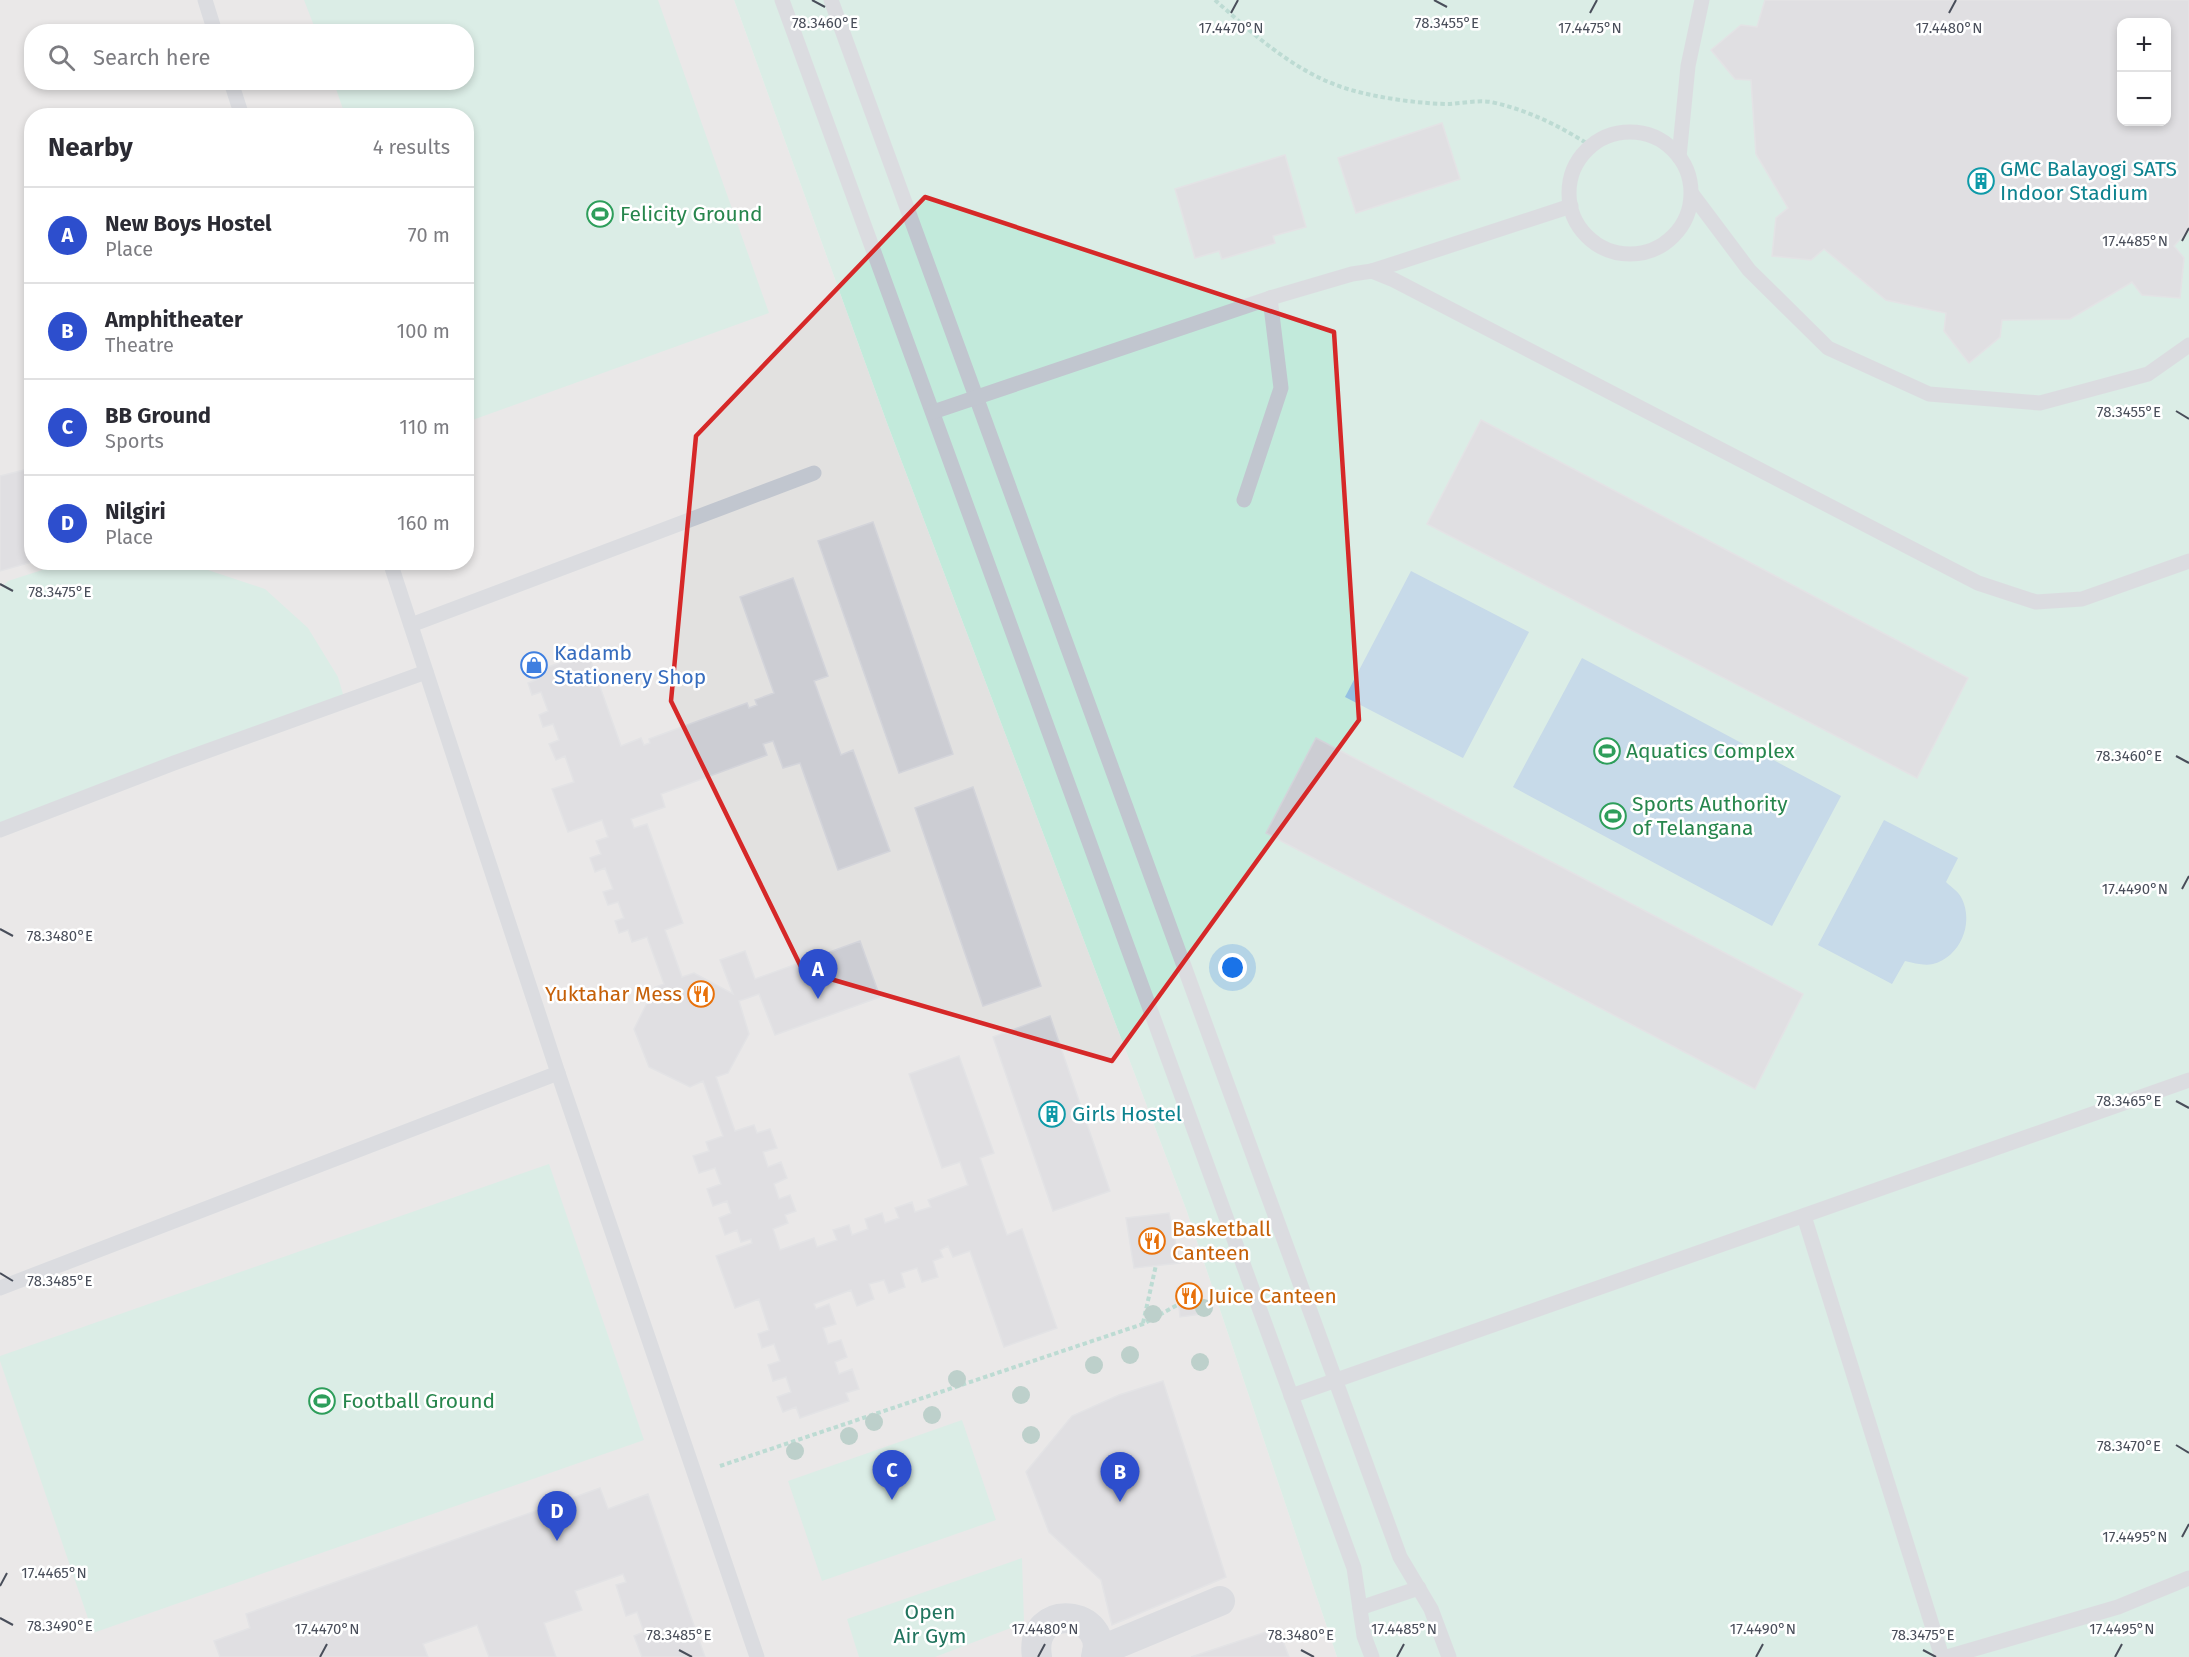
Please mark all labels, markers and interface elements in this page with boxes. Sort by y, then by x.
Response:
text: 78.3460°E [792,14,858,32]
text: 78.3455°E [1415,14,1479,32]
map controls [2117,18,2171,126]
button: + [2117,18,2171,72]
text: 17.4470°N [1199,19,1263,37]
text: 17.4475°N [1558,19,1622,37]
text: 17.4480°N [1916,19,1982,37]
search box [24,24,474,90]
icon: search [45,41,78,74]
text: Search here [93,44,211,71]
button: − [2117,72,2171,126]
text: Nearby [48,132,133,163]
text: 4 results [373,135,450,159]
place label: GMC Balayogi SATS Indoor Stadium [2000,156,2177,206]
building icon: GMC Balayogi SATS Indoor Stadium [1966,166,1996,196]
sports icon: Felicity Ground [585,199,615,229]
place label: Felicity Ground [620,201,763,227]
text: New Boys Hostel [105,210,272,237]
text: A [62,223,73,247]
text: 70 m [408,223,450,247]
text: 17.4485°N [2102,232,2168,250]
text: Place [105,237,153,261]
text: Amphitheater [105,306,243,333]
text: B [61,319,74,343]
text: 100 m [397,319,450,343]
text: Theatre [105,333,174,357]
text: BB Ground [105,402,211,429]
text: 78.3455°E [2097,403,2161,421]
text: C [62,415,73,439]
text: 110 m [399,415,450,439]
text: Sports [105,429,164,453]
text: Nilgiri [105,498,166,525]
text: D [61,511,74,535]
text: 160 m [397,511,450,535]
text: Place [105,525,153,549]
text: 78.3475°E [28,583,92,601]
place label: Kadamb Stationery Shop [554,640,706,690]
shop icon: Kadamb Stationery Shop [519,650,549,680]
sports icon: Aquatics Complex [1592,736,1622,766]
place label: Aquatics Complex [1626,738,1796,764]
text: 78.3460°E [2096,747,2162,765]
place label: Sports Authority of Telangana [1632,791,1788,841]
sports icon: Sports Authority of Telangana [1598,801,1628,831]
text: 17.4490°N [2102,880,2168,898]
text: 78.3480°E [27,927,93,945]
pin: A [798,950,838,999]
your location [1218,953,1247,982]
restaurant icon: Yuktahar Mess [686,979,716,1009]
place label: Yuktahar Mess [545,981,682,1007]
text: 78.3465°E [2097,1092,2161,1110]
building icon: Girls Hostel [1037,1099,1067,1129]
place label: Girls Hostel [1072,1101,1182,1127]
place label: Basketball Canteen [1172,1216,1271,1266]
restaurant icon: Basketball Canteen [1137,1226,1167,1256]
text: 78.3485°E [27,1272,93,1290]
restaurant icon: Juice Canteen [1174,1281,1204,1311]
place label: Juice Canteen [1208,1283,1337,1309]
sports icon: Football Ground [307,1386,337,1416]
place label: Football Ground [342,1388,495,1414]
text: 78.3470°E [2097,1437,2161,1455]
pin: C [872,1450,912,1500]
pin: B [1100,1452,1140,1502]
pin: D [538,1492,576,1541]
text: 17.4495°N [2102,1528,2168,1546]
text: 17.4465°N [21,1564,87,1582]
park label: Open Air Gym [893,1599,967,1649]
text: 78.3490°E [27,1617,93,1635]
text: 17.4470°N [295,1620,359,1638]
text: 17.4480°N [1012,1620,1078,1638]
text: 17.4485°N [1371,1620,1437,1638]
text: 17.4490°N [1730,1620,1796,1638]
text: 17.4495°N [2089,1620,2155,1638]
text: 78.3485°E [646,1626,712,1644]
text: 78.3480°E [1268,1626,1334,1644]
text: 78.3475°E [1891,1626,1955,1644]

